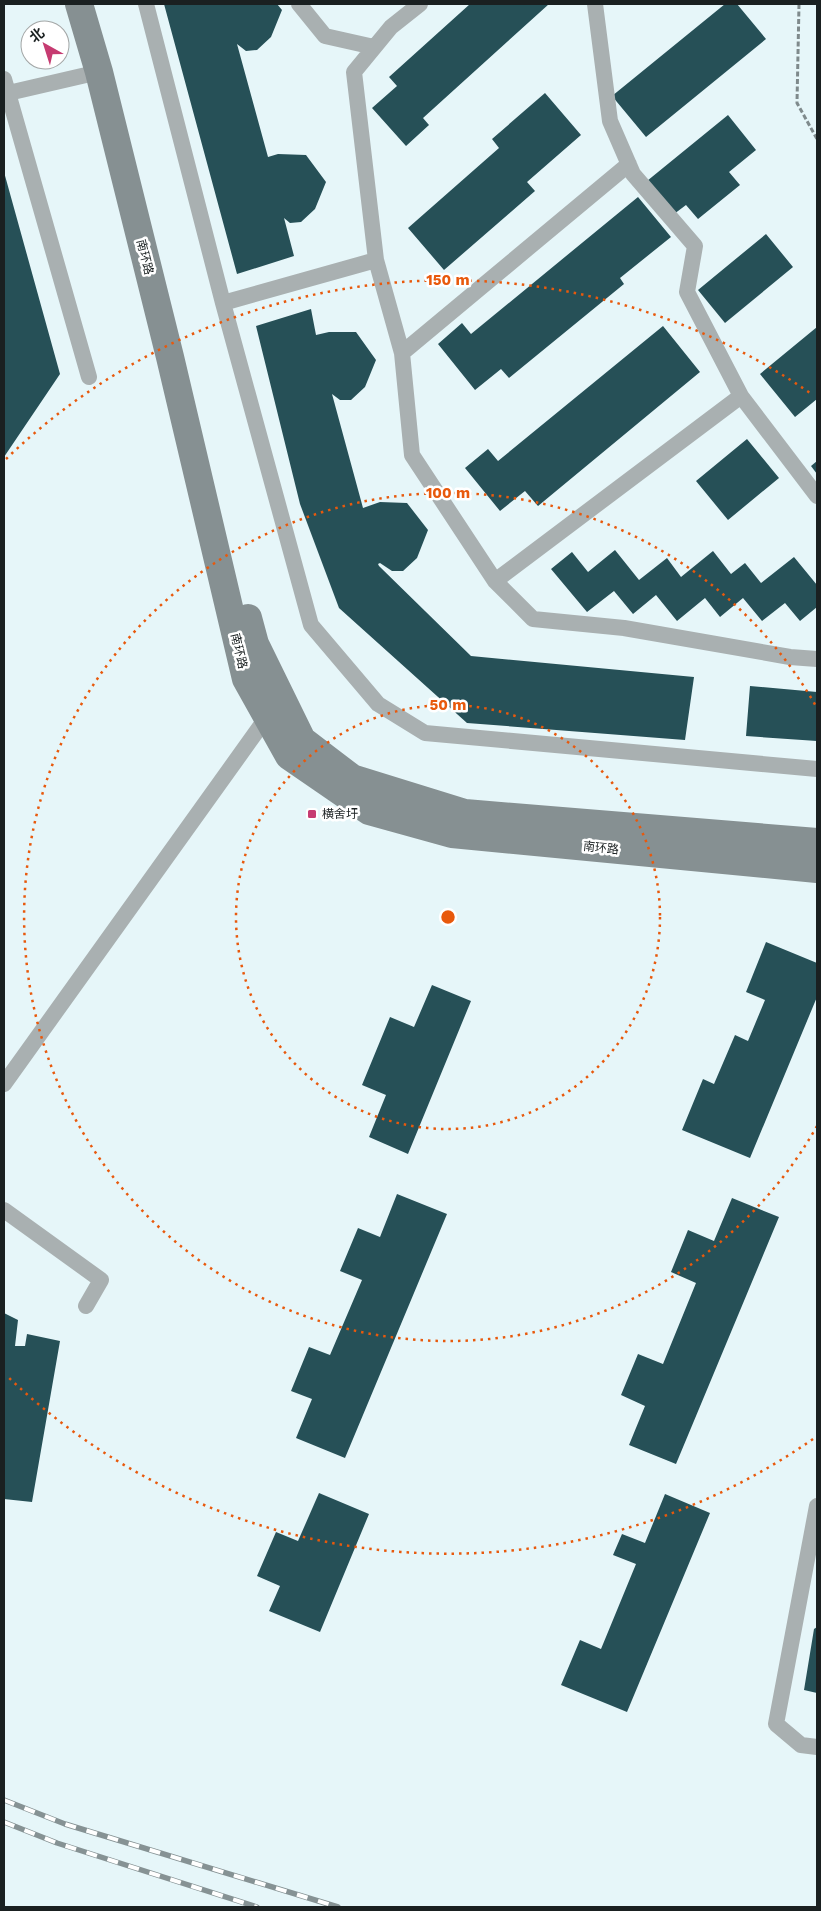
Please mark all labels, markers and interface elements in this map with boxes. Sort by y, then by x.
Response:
north arrow [20,20,70,70]
text: 北 [26,24,47,46]
street label: 南环路 [134,238,156,276]
text: 150 m [426,271,470,289]
text: 100 m [426,484,470,502]
street label: 南环路 [228,632,250,670]
text: 50 m [430,696,466,714]
place label: 横舍圩 [322,807,358,821]
marker: 横舍圩 [306,808,318,820]
street label: 南环路 [582,839,620,857]
centre of rings [439,908,457,926]

